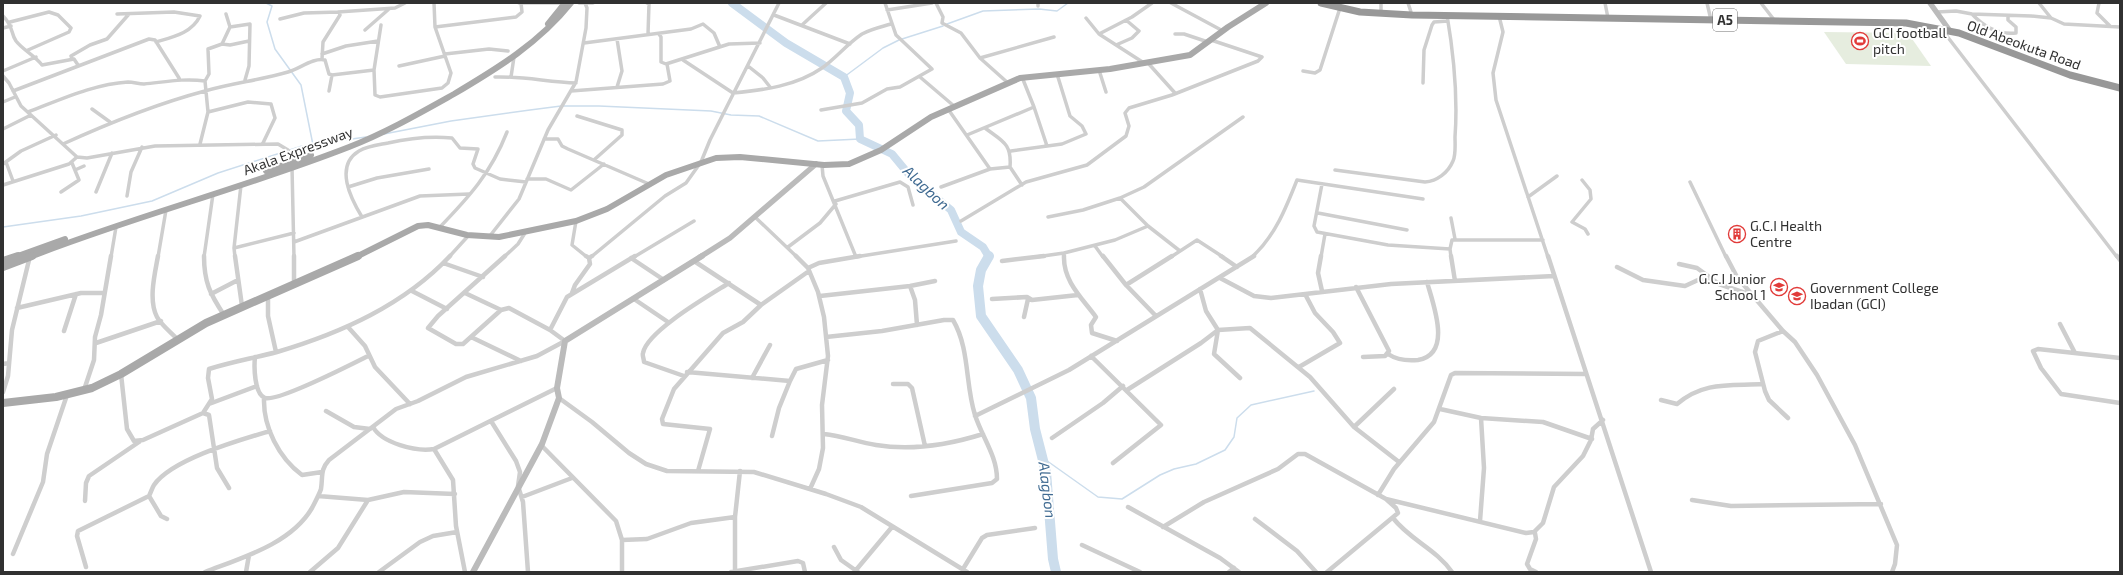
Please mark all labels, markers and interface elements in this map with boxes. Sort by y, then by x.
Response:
road number: A5 [1713,9,1737,31]
street label: Old Abeokuta Road [1965,16,2083,73]
place label: GCI football pitch [1873,24,1948,57]
sports icon: GCI football pitch [1850,31,1870,51]
street label: Akala Expressway [241,123,356,178]
water label: Alagbon [899,161,954,213]
place label: G.C.I Health Centre [1750,217,1822,250]
building icon: G.C.I Health Centre [1727,224,1747,244]
place label: G.C.I Junior School 1 [1698,270,1766,303]
school or university icon: G.C.I Junior School 1 [1769,277,1789,297]
place label: Government College Ibadan (GCI) [1810,279,1939,312]
school or university icon: Government College Ibadan (GCI) [1787,286,1807,306]
water label: Alagbon [1035,460,1060,519]

